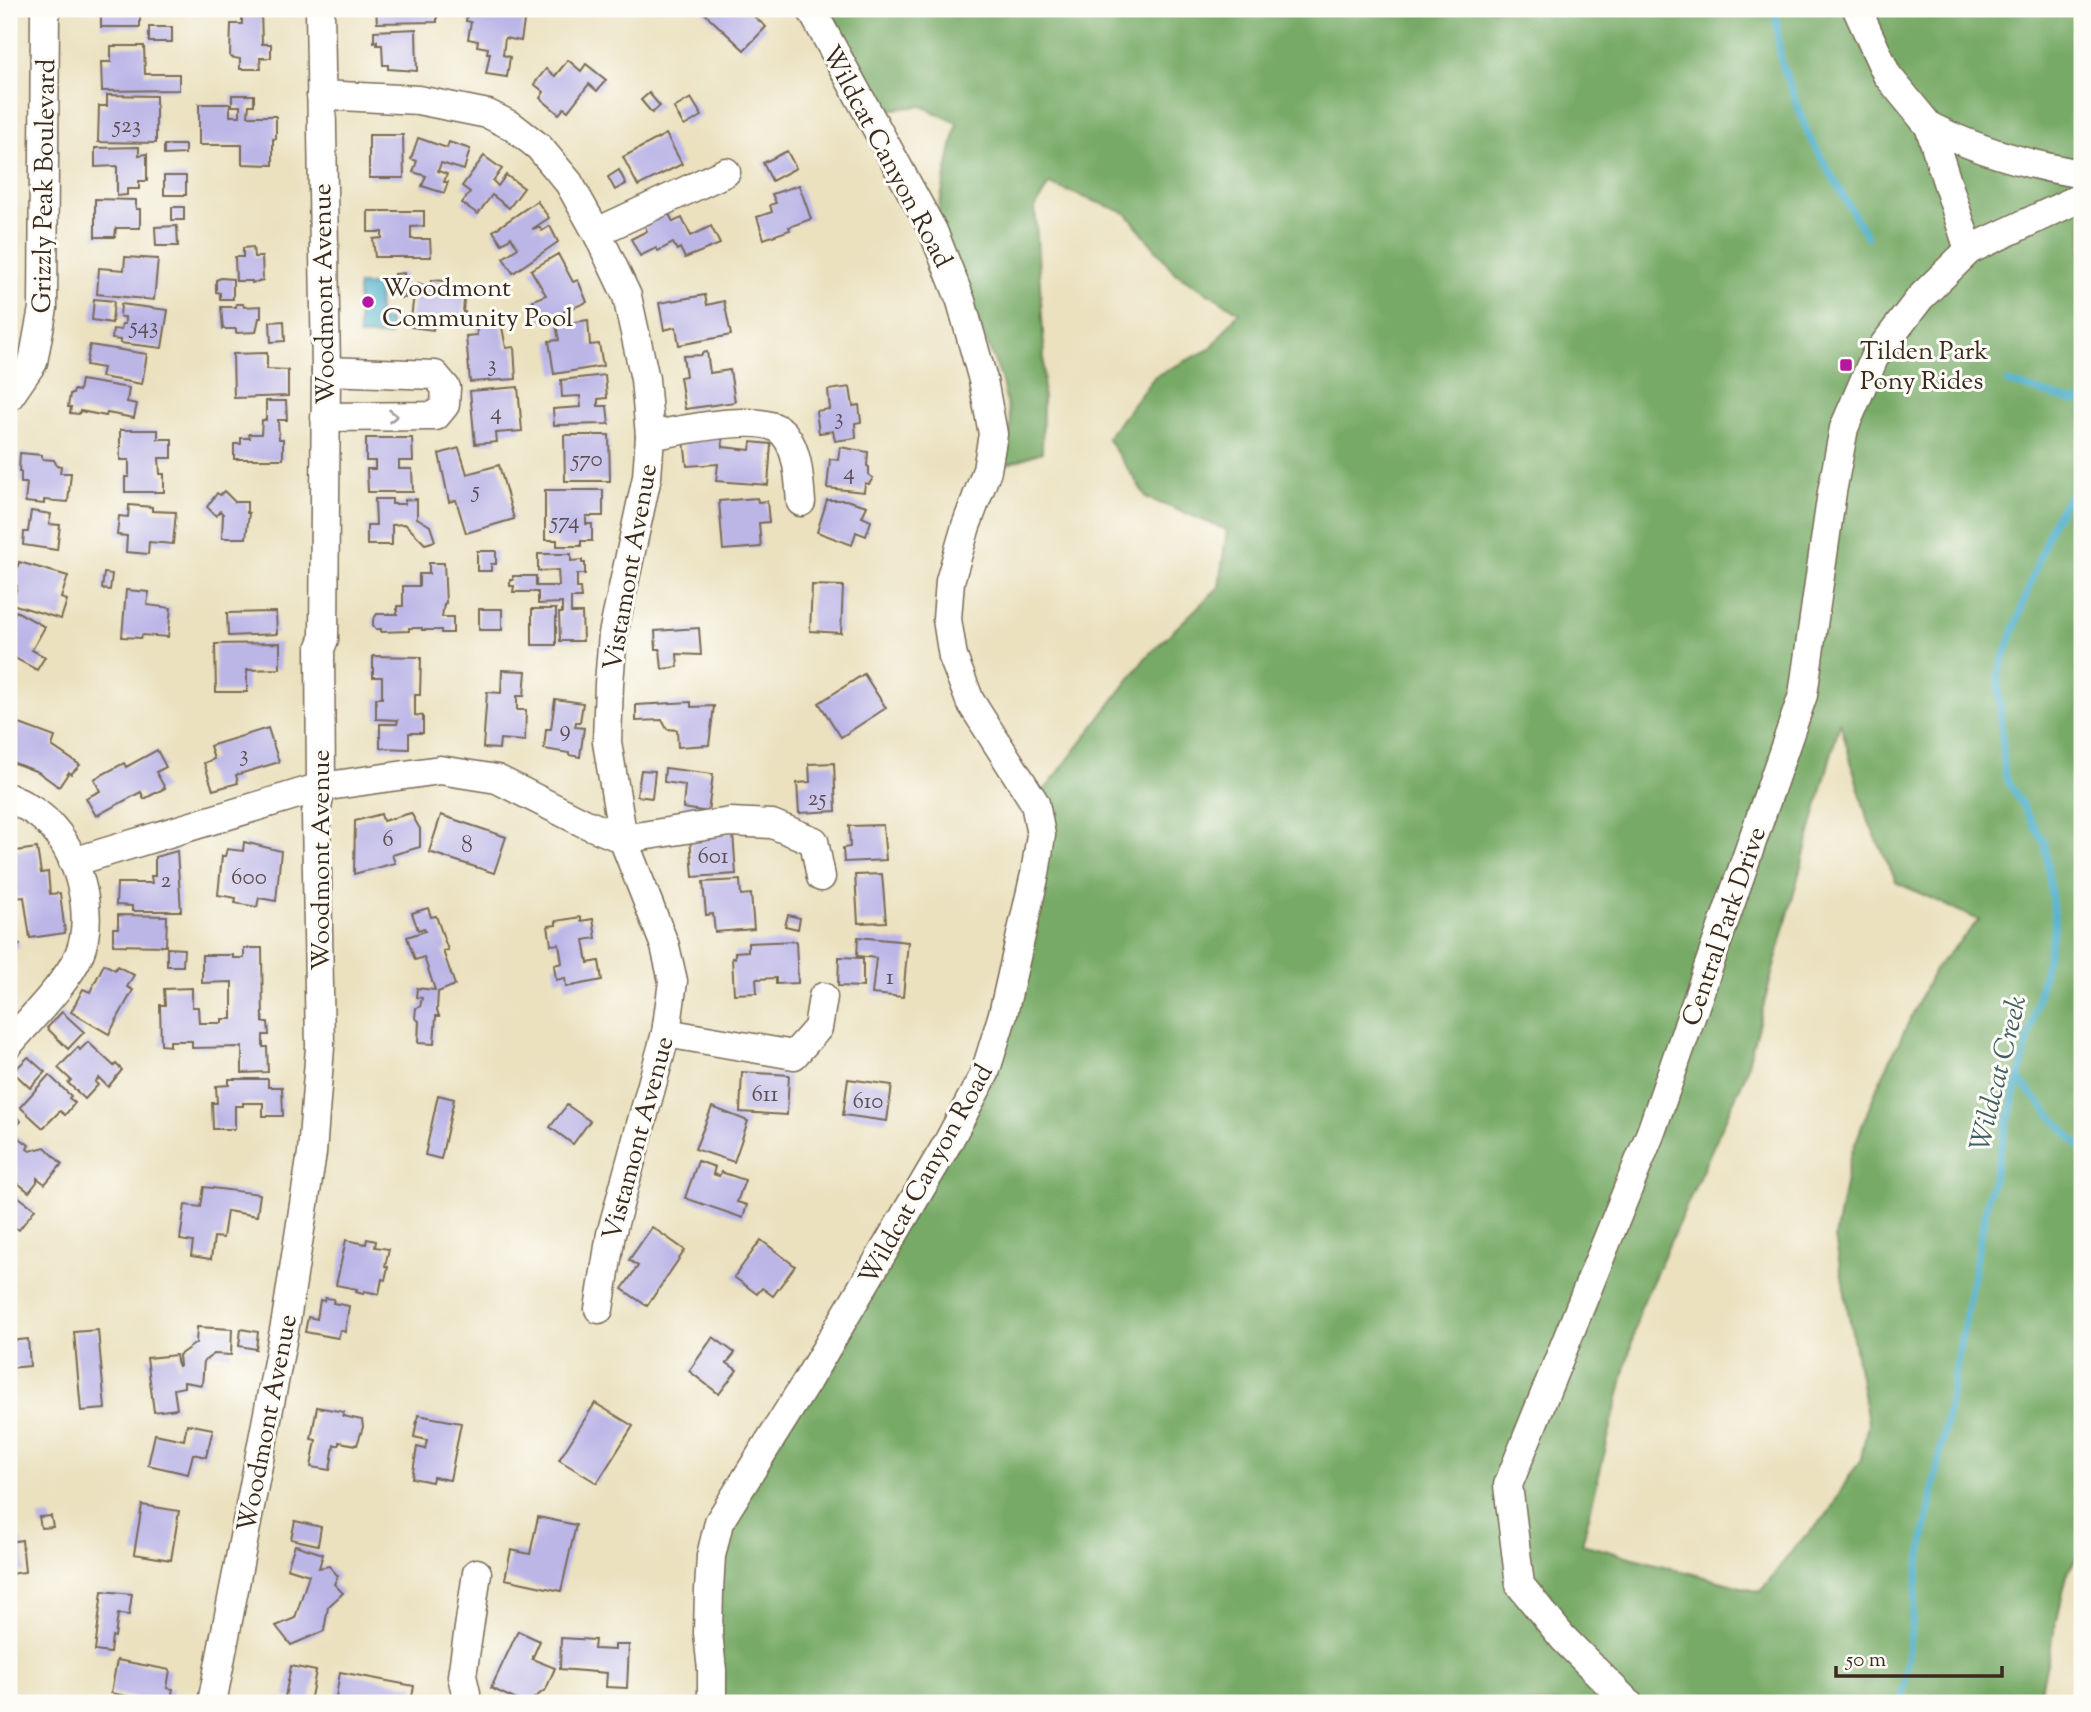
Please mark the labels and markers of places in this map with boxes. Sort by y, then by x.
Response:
place label: Woodmont Community Pool [382,271,573,338]
marker: Woodmont Community Pool [360,294,376,310]
place label: Tilden Park Pony Rides [1860,334,1989,401]
marker: Tilden Park Pony Rides [1838,357,1854,373]

